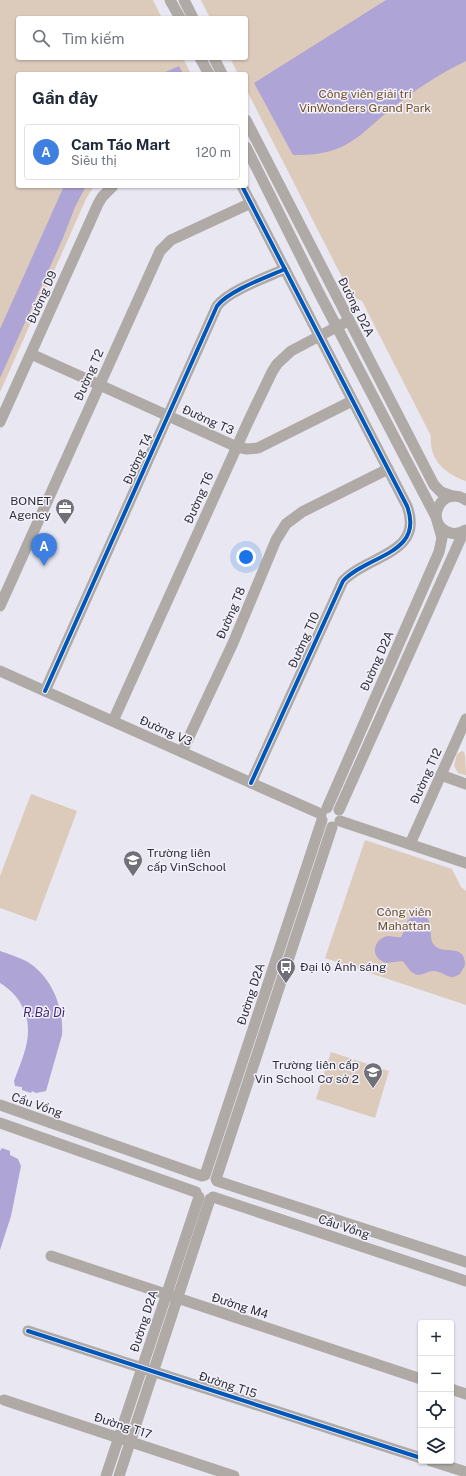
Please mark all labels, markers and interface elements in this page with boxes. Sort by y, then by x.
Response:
search box [16,16,248,60]
icon: search [30,27,52,49]
text: Tìm kiếm [62,30,124,47]
park label: Công viên giải trí VinWonders Grand Park [299,87,431,115]
text: Gần đây [32,88,98,108]
text: Cam Táo Mart [71,136,170,153]
text: A [41,145,51,160]
text: 120 m [196,145,231,160]
text: Siêu thị [71,153,117,168]
street label: Đường D9 [24,268,60,326]
street label: Đường D2A [335,275,377,339]
street label: Đường T2 [71,347,107,403]
street label: Đường T3 [180,402,236,438]
street label: Đường T4 [121,431,156,487]
street label: Đường T6 [181,470,217,526]
place label: BONET Agency [9,494,52,522]
office icon: BONET Agency [54,497,76,525]
pin: A [31,533,57,566]
your location [236,547,256,567]
street label: Đường T8 [214,585,248,641]
street label: Đường T10 [285,610,323,670]
street label: Đường D2A [357,628,397,693]
street label: Đường V3 [138,713,194,749]
street label: Đường T12 [407,746,445,806]
place label: Trường liên cấp VinSchool [147,846,227,874]
school or university icon: Trường liên cấp VinSchool [122,849,144,877]
park label: Công viên Mahattan [376,905,432,933]
bus stop icon: Đại lộ Ánh sáng [275,956,297,984]
place label: Đại lộ Ánh sáng [300,960,386,974]
street label: Đường D2A [234,961,268,1027]
water label: R.Bà Dì [23,1005,65,1020]
place label: Trường liên cấp Vin School Cơ sở 2 [255,1058,359,1086]
school or university icon: Trường liên cấp Vin School Cơ sở 2 [362,1061,384,1089]
street label: Cầu Vồng [10,1090,64,1120]
street label: Cầu Vồng [317,1212,371,1242]
street label: Đường D2A [127,1288,161,1354]
street label: Đường M4 [210,1290,271,1322]
map controls [418,1320,454,1464]
button: + [418,1320,454,1356]
button: − [418,1356,454,1392]
street label: Đường T15 [197,1369,259,1401]
button: locate [418,1392,454,1428]
street label: Đường T17 [92,1410,154,1442]
button: layers [418,1428,454,1464]

